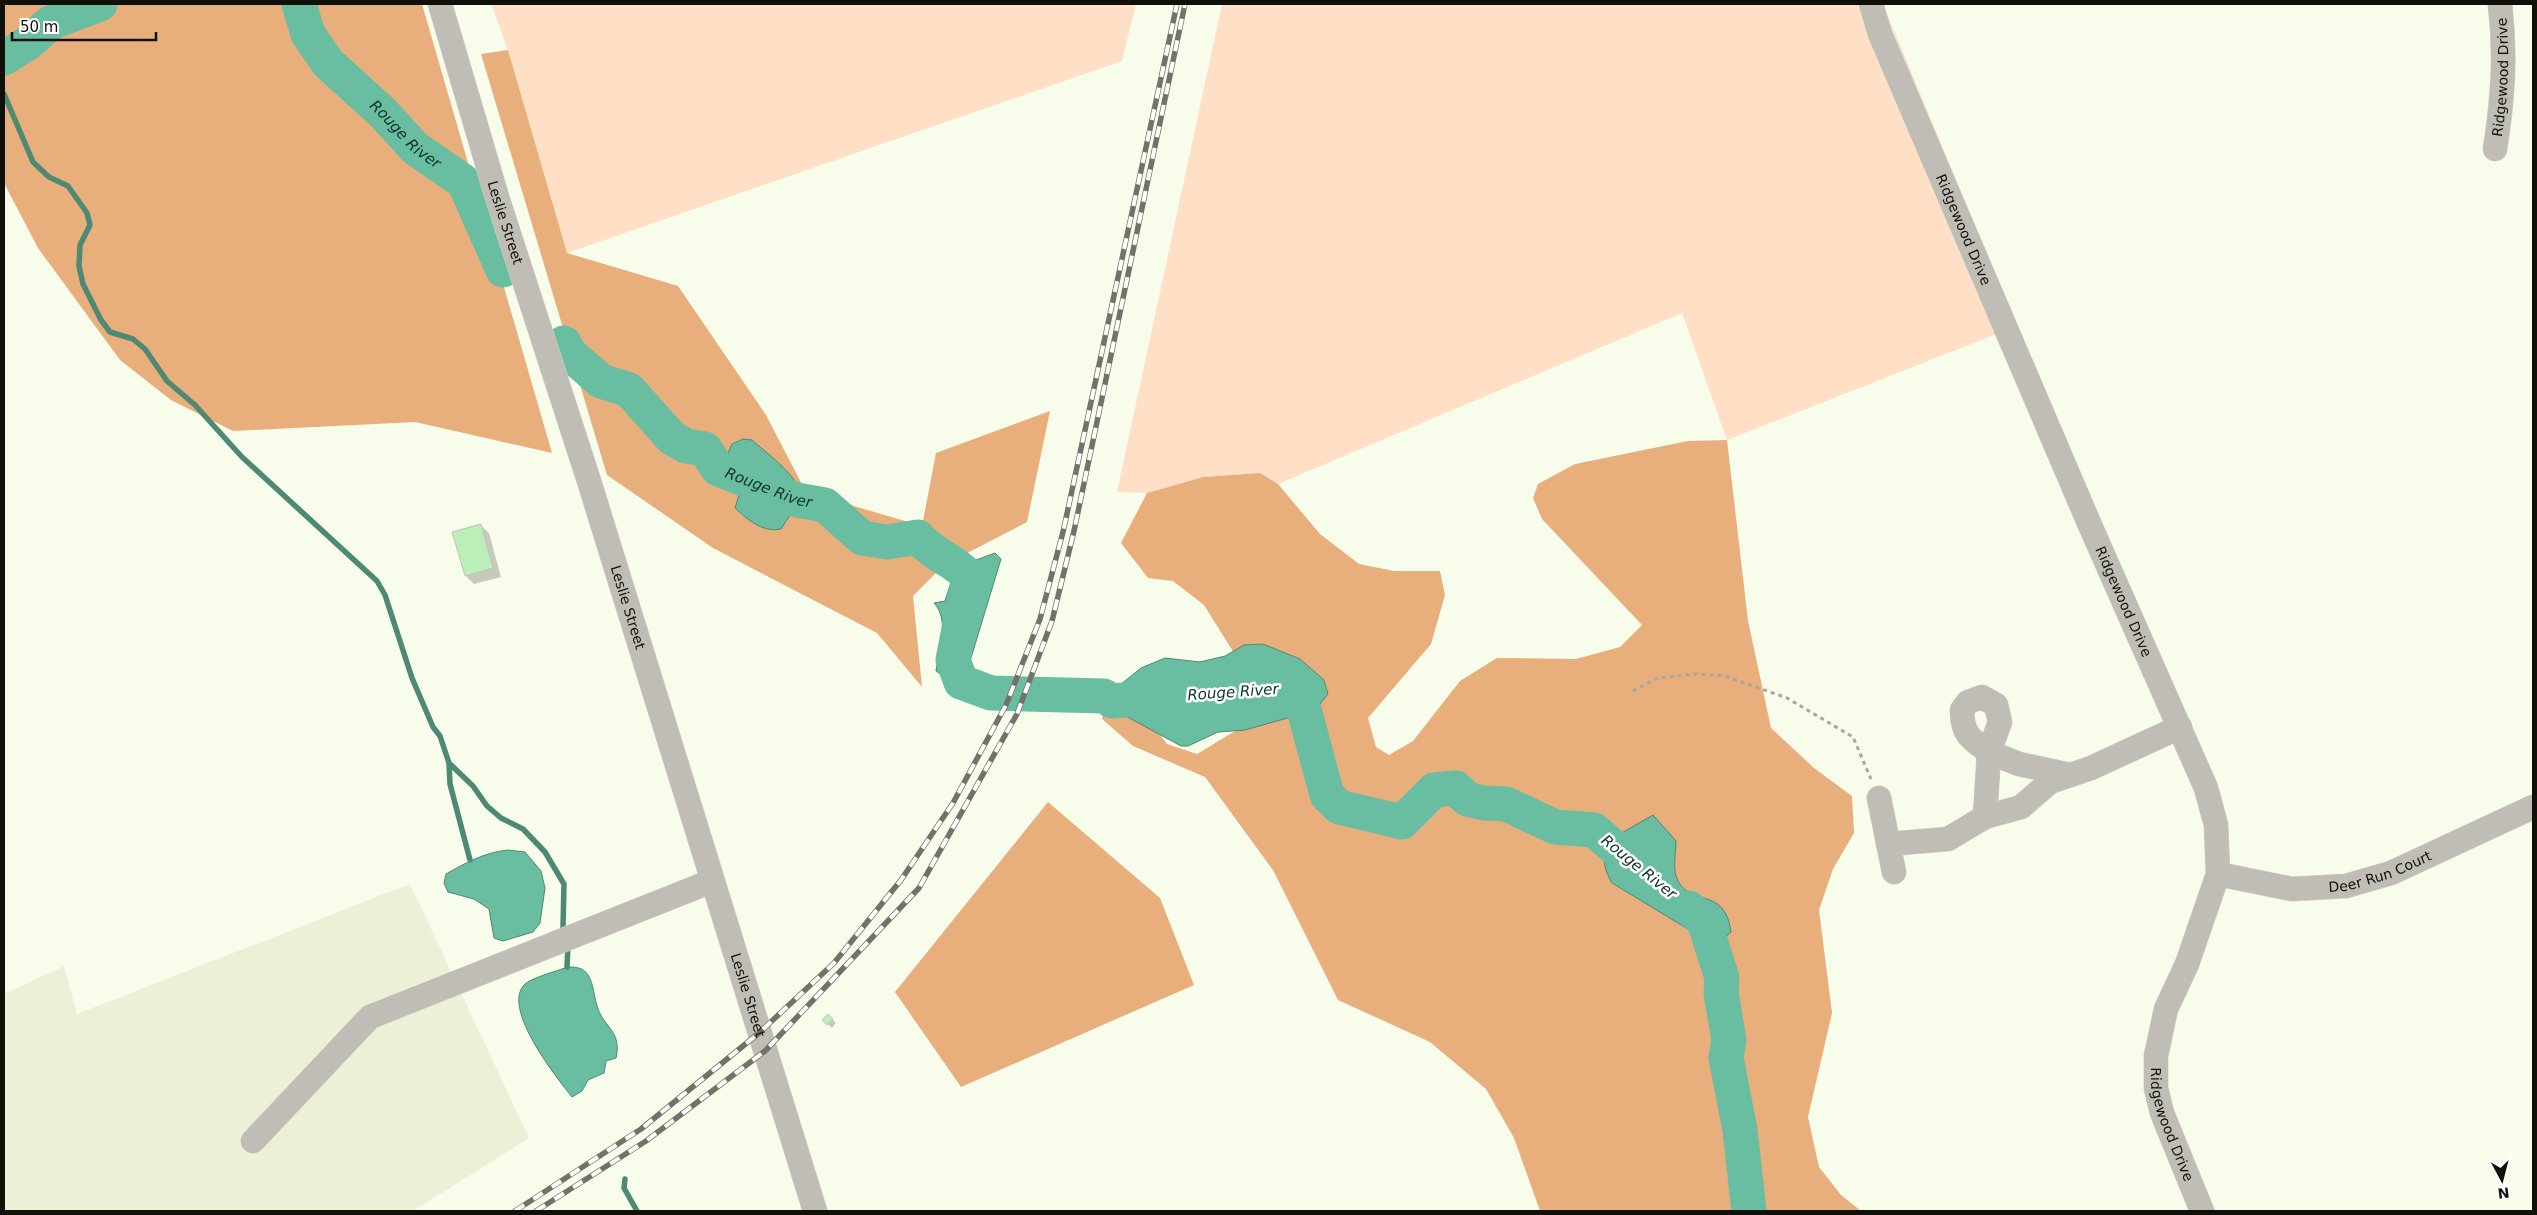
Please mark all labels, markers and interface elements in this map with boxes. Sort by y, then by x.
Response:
scale bar [12,10,156,42]
street label: Ridgewood Drive [2489,17,2511,138]
text: 50 m [20,18,58,36]
water label: Rouge River [366,96,445,173]
street label: Ridgewood Drive [1933,172,1994,288]
street label: Leslie Street [485,179,526,267]
water label: Rouge River [723,464,814,512]
street label: Ridgewood Drive [2092,544,2155,659]
street label: Leslie Street [608,563,649,652]
water label: Rouge River [1187,680,1280,704]
water label: Rouge River [1598,831,1681,903]
street label: Deer Run Court [2328,847,2434,895]
street label: Leslie Street [728,951,769,1040]
street label: Ridgewood Drive [2148,1067,2197,1184]
north arrow [2477,1155,2527,1205]
text: N [2497,1184,2510,1202]

